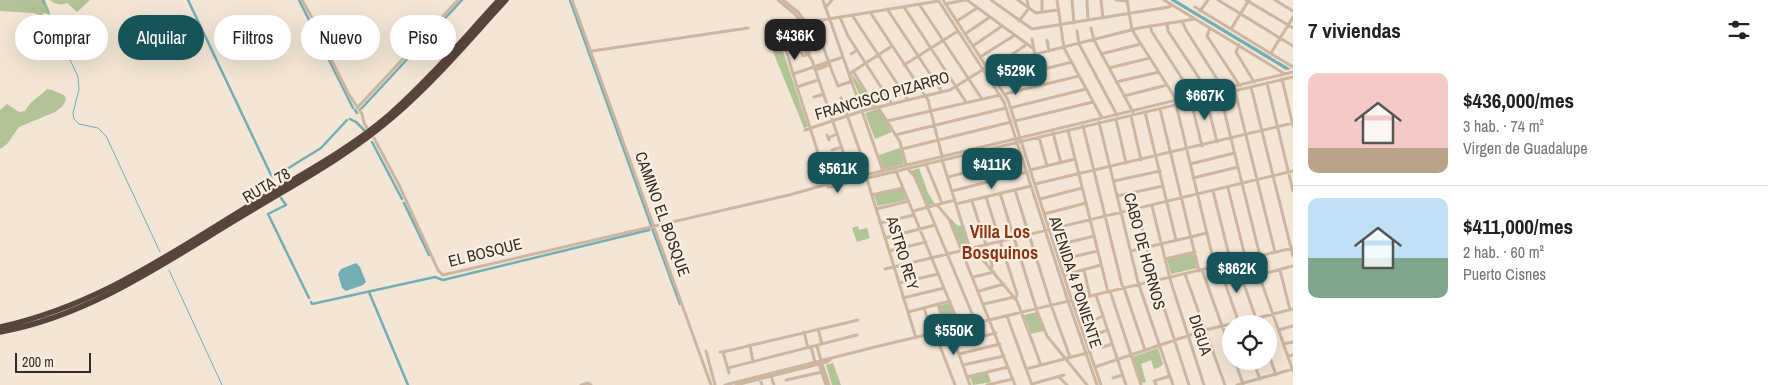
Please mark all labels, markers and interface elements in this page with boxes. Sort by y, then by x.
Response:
chip: Comprar [15,15,108,60]
chip: Alquilar [118,15,204,60]
chip: Filtros [214,15,291,60]
chip: Nuevo [301,15,380,60]
chip: Piso [390,15,456,60]
text: 7 viviendas [1308,16,1401,45]
icon: filters [1725,16,1753,44]
pin: $436K [760,18,830,61]
text: $436K [776,24,814,46]
pin: $529K [981,54,1051,96]
text: $529K [997,59,1035,81]
street label: FRANCISCO PIZARRO [812,65,952,125]
pin: $667K [1170,78,1240,121]
text: $667K [1186,84,1224,106]
text: $436,000/mes [1463,86,1574,115]
icon: home [1348,93,1408,153]
text: 3 hab. · 74 m² [1463,115,1544,137]
text: Virgen de Guadalupe [1463,137,1588,159]
street label: CAMINO EL BOSQUE [630,148,696,280]
pin: $411K [957,148,1027,190]
pin: $561K [803,152,873,194]
text: $411K [973,153,1011,175]
text: $561K [819,157,857,179]
street label: RUTA 78 [238,162,294,208]
street label: CABO DE HORNOS [1119,190,1171,312]
street label: AVENIDA 4 PONIENTE [1044,212,1108,351]
text: $411,000/mes [1463,212,1573,241]
street label: ASTRO REY [881,213,925,293]
icon: home [1348,218,1408,278]
district label: Villa Los Bosquinos [962,219,1038,265]
street label: EL BOSQUE [446,232,524,272]
text: 2 hab. · 60 m² [1463,241,1544,263]
pin: $862K [1202,252,1272,294]
text: $862K [1218,257,1256,279]
text: Puerto Cisnes [1463,263,1546,285]
street label: DIGUA [1184,312,1218,358]
pin: $550K [919,314,989,356]
map controls [1222,315,1277,370]
button: locate [1222,315,1277,370]
text: $550K [935,319,973,341]
scale bar [15,350,91,373]
text: 200 m [22,353,54,371]

